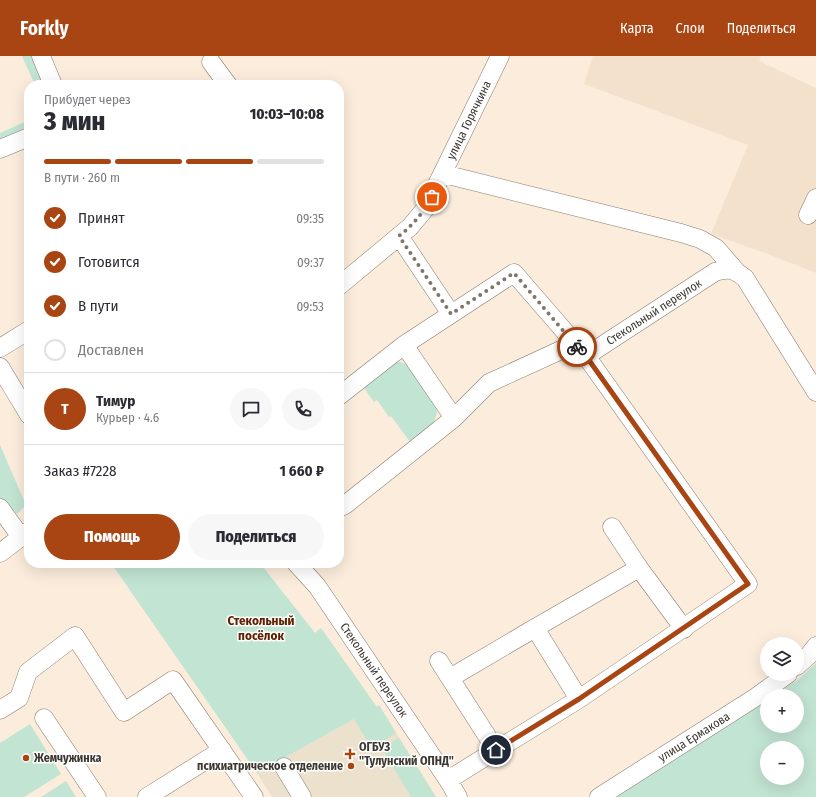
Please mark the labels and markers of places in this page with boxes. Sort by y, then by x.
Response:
pin [415,180,449,214]
pin [479,733,513,767]
place label: ОГБУЗ "Тулунский ОПНД" [359,740,454,768]
marker: ОГБУЗ "Тулунский ОПНД" [344,748,356,760]
place label: Жемчужинка [33,751,101,765]
marker: Жемчужинка [21,753,31,763]
place label: психиатрическое отделение [197,759,343,773]
marker: психиатрическое отделение [346,761,356,771]

